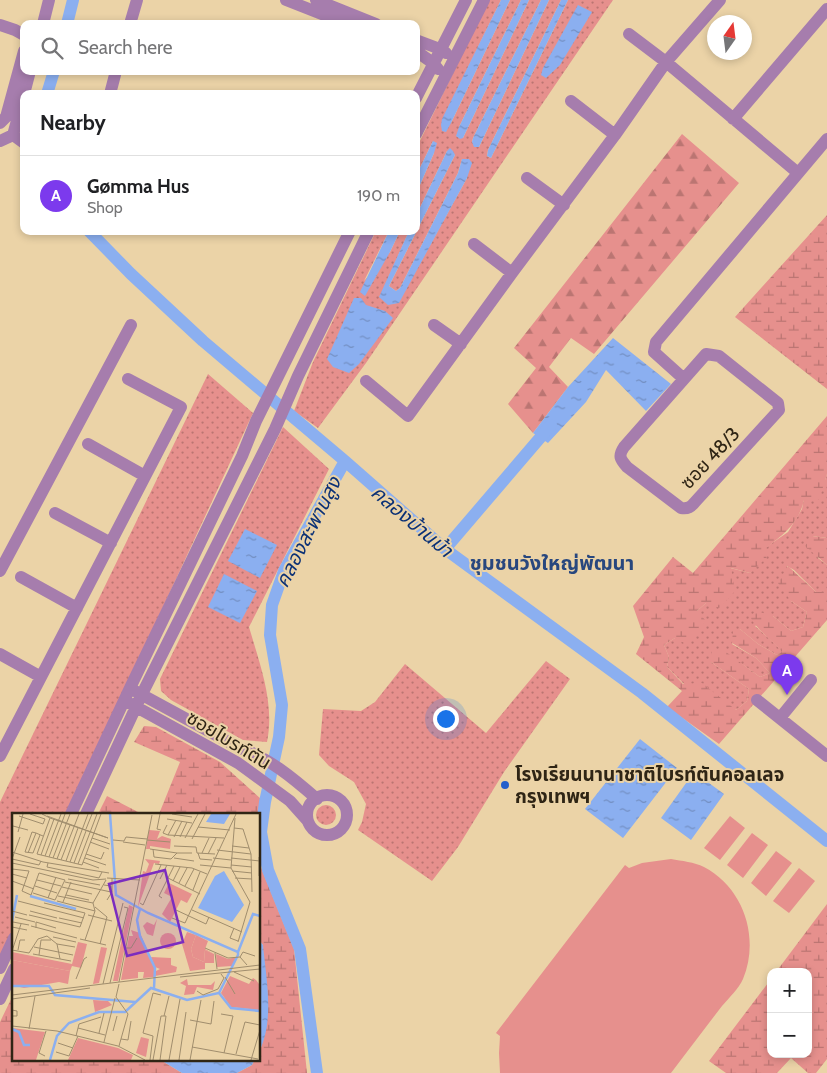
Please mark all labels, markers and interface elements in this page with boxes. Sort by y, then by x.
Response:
north arrow [707,15,752,60]
search box [20,20,420,75]
icon: search [38,34,66,62]
text: Search here [78,36,172,59]
text: Nearby [40,110,106,135]
text: Gømma Hus [87,175,189,198]
text: A [51,186,61,205]
text: 190 m [357,186,400,205]
text: Shop [87,198,123,217]
street label: ซอย 48/3 [676,422,744,494]
water label: คลองสะพานสูง [270,472,348,592]
water label: คลองบ้านม้า [366,480,458,563]
district label: ชุมชนวังใหญ่พัฒนา [470,551,634,575]
pin: A [771,654,803,695]
street label: ซอยไบรท์ตัน [183,706,275,774]
your location [433,706,459,732]
place label: โรงเรียนนานาชาติไบรท์ตันคอลเลจ กรุงเทพฯ [515,763,784,808]
marker: โรงเรียนนานาชาติไบรท์ตันคอลเลจ กรุงเทพฯ [499,779,511,791]
inset map [12,813,260,1060]
map controls [767,968,812,1058]
button: + [767,968,812,1013]
button: − [767,1013,812,1058]

